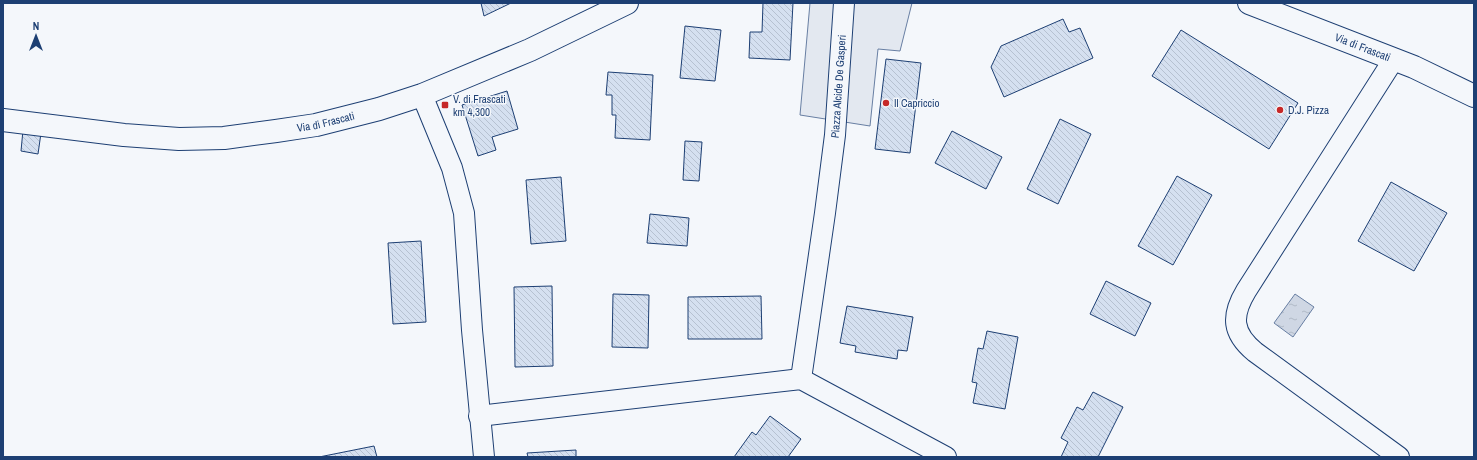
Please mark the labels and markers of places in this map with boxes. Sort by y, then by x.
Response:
place label: V. di Frascati km 4,300 [453,92,506,119]
place label: Il Capriccio [894,96,940,110]
marker: Il Capriccio [881,98,891,108]
marker: V. di Frascati km 4,300 [440,100,450,110]
place label: D.J. Pizza [1288,103,1329,117]
marker: D.J. Pizza [1275,105,1285,115]

